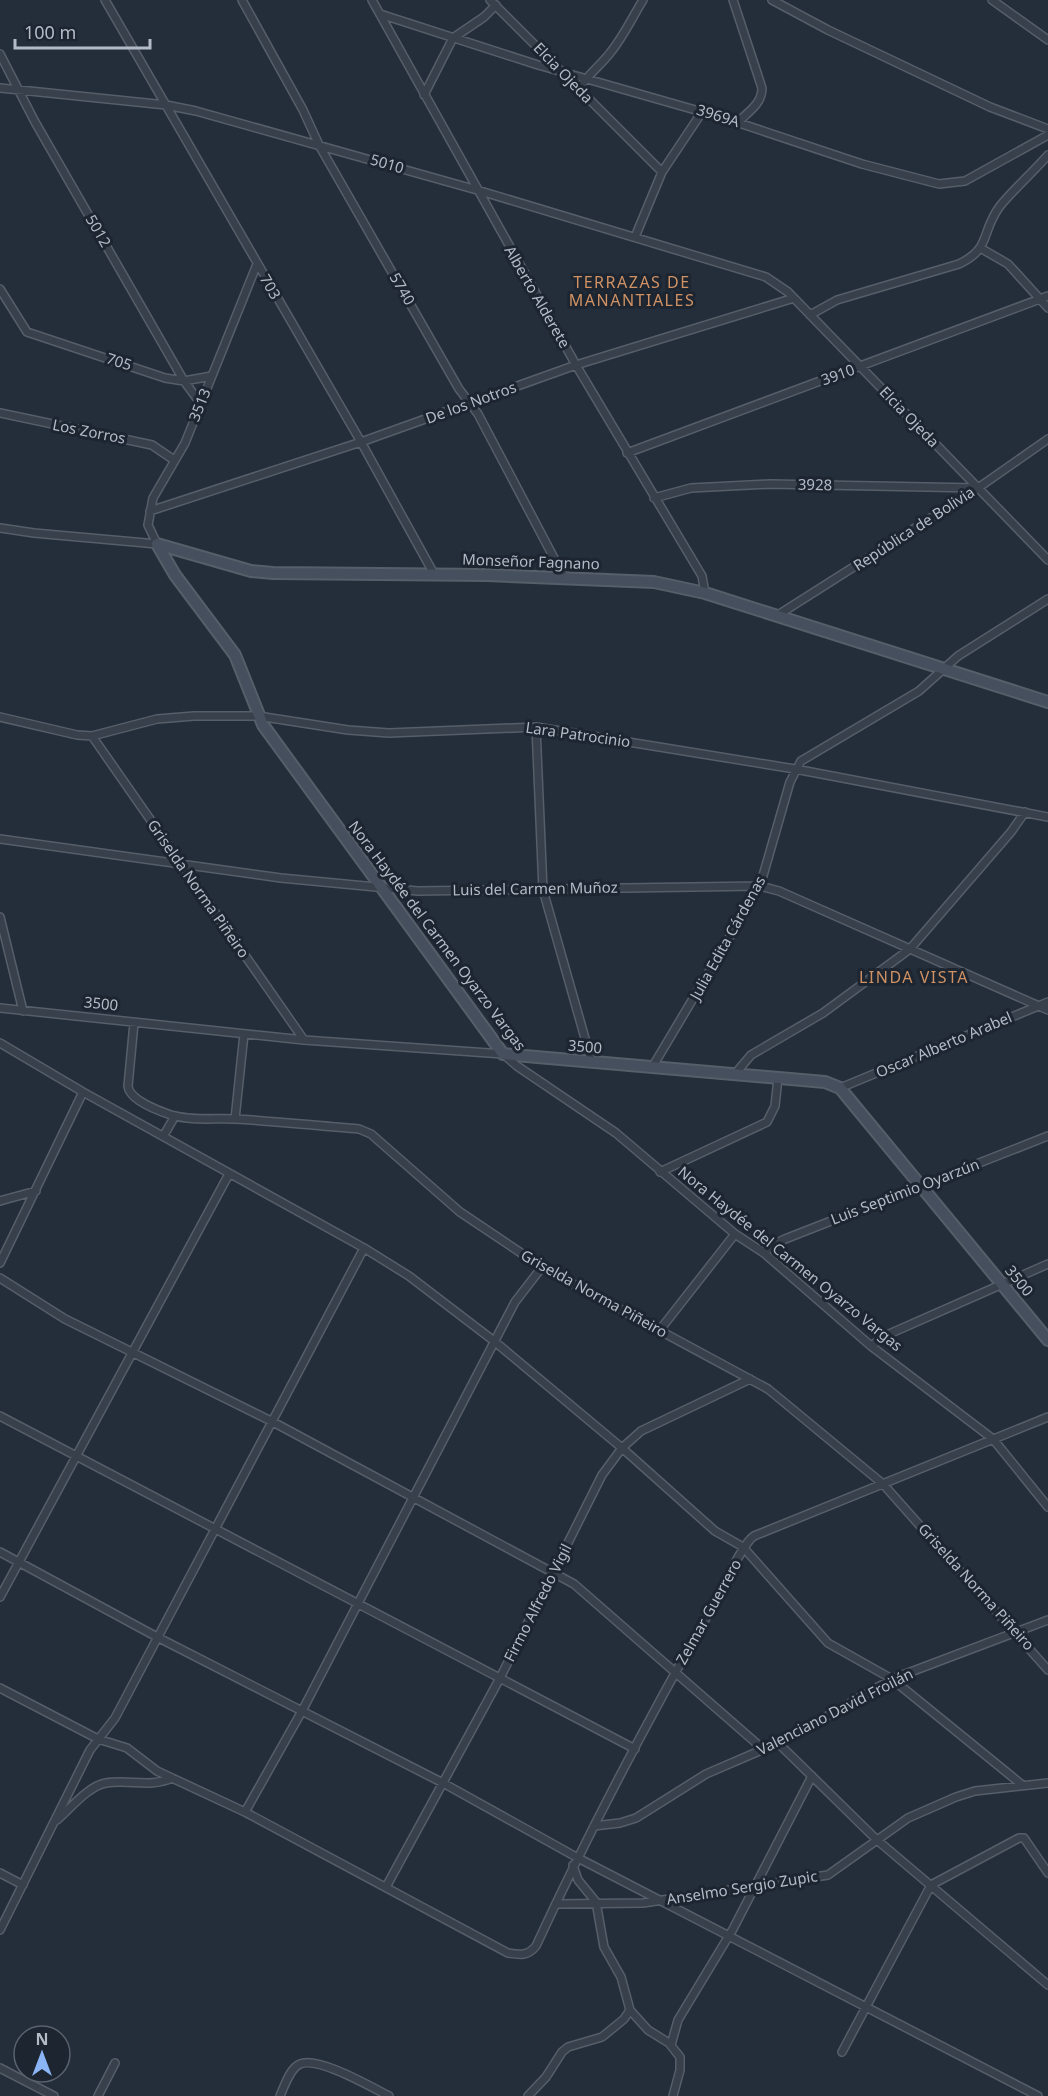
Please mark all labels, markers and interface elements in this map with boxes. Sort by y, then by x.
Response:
scale bar [15,12,150,50]
text: 100 m [24,20,76,44]
street label: Elcia Ojeda [530,38,598,107]
street label: 3969A [694,99,743,131]
street label: 5010 [368,149,407,177]
street label: 5012 [82,211,116,250]
street label: Alberto Alderete [500,242,575,351]
street label: 5740 [386,269,420,308]
street label: 703 [256,270,286,303]
district label: TERRAZAS DE MANANTIALES [569,271,695,311]
street label: 705 [104,348,135,375]
street label: 3910 [818,359,857,389]
street label: De los Notros [422,376,519,428]
street label: Elcia Ojeda [876,382,944,451]
street label: 3513 [183,385,215,424]
street label: Los Zorros [51,414,127,448]
street label: 3928 [798,474,832,494]
street label: República de Bolivia [849,481,978,575]
street label: Monseñor Fagnano [462,549,600,573]
street label: Lara Patrocinio [524,717,632,751]
street label: Griselda Norma Piñeiro [143,815,254,962]
street label: Nora Haydée del Carmen Oyarzo Vargas [345,816,531,1054]
street label: Julia Edita Cárdenas [684,872,770,1005]
street label: Luis del Carmen Muñoz [452,877,618,899]
district label: LINDA VISTA [859,966,969,988]
street label: 3500 [83,991,119,1015]
street label: Oscar Alberto Arabel [873,1006,1015,1082]
street label: 3500 [567,1035,603,1057]
street label: Luis Septimio Oyarzún [827,1153,982,1229]
street label: Nora Haydée del Carmen Oyarzo Vargas [674,1161,907,1355]
street label: Griselda Norma Piñeiro [518,1244,671,1342]
street label: 3500 [1001,1261,1038,1300]
street label: Griselda Norma Piñeiro [914,1518,1039,1654]
street label: Firmo Alfredo Vigil [499,1540,575,1665]
street label: Zelmar Guerrero [671,1555,745,1668]
street label: Valenciano David Froilán [753,1663,916,1759]
street label: Anselmo Sergio Zupic [665,1865,819,1909]
north arrow [12,2024,72,2084]
text: N [35,2028,49,2050]

